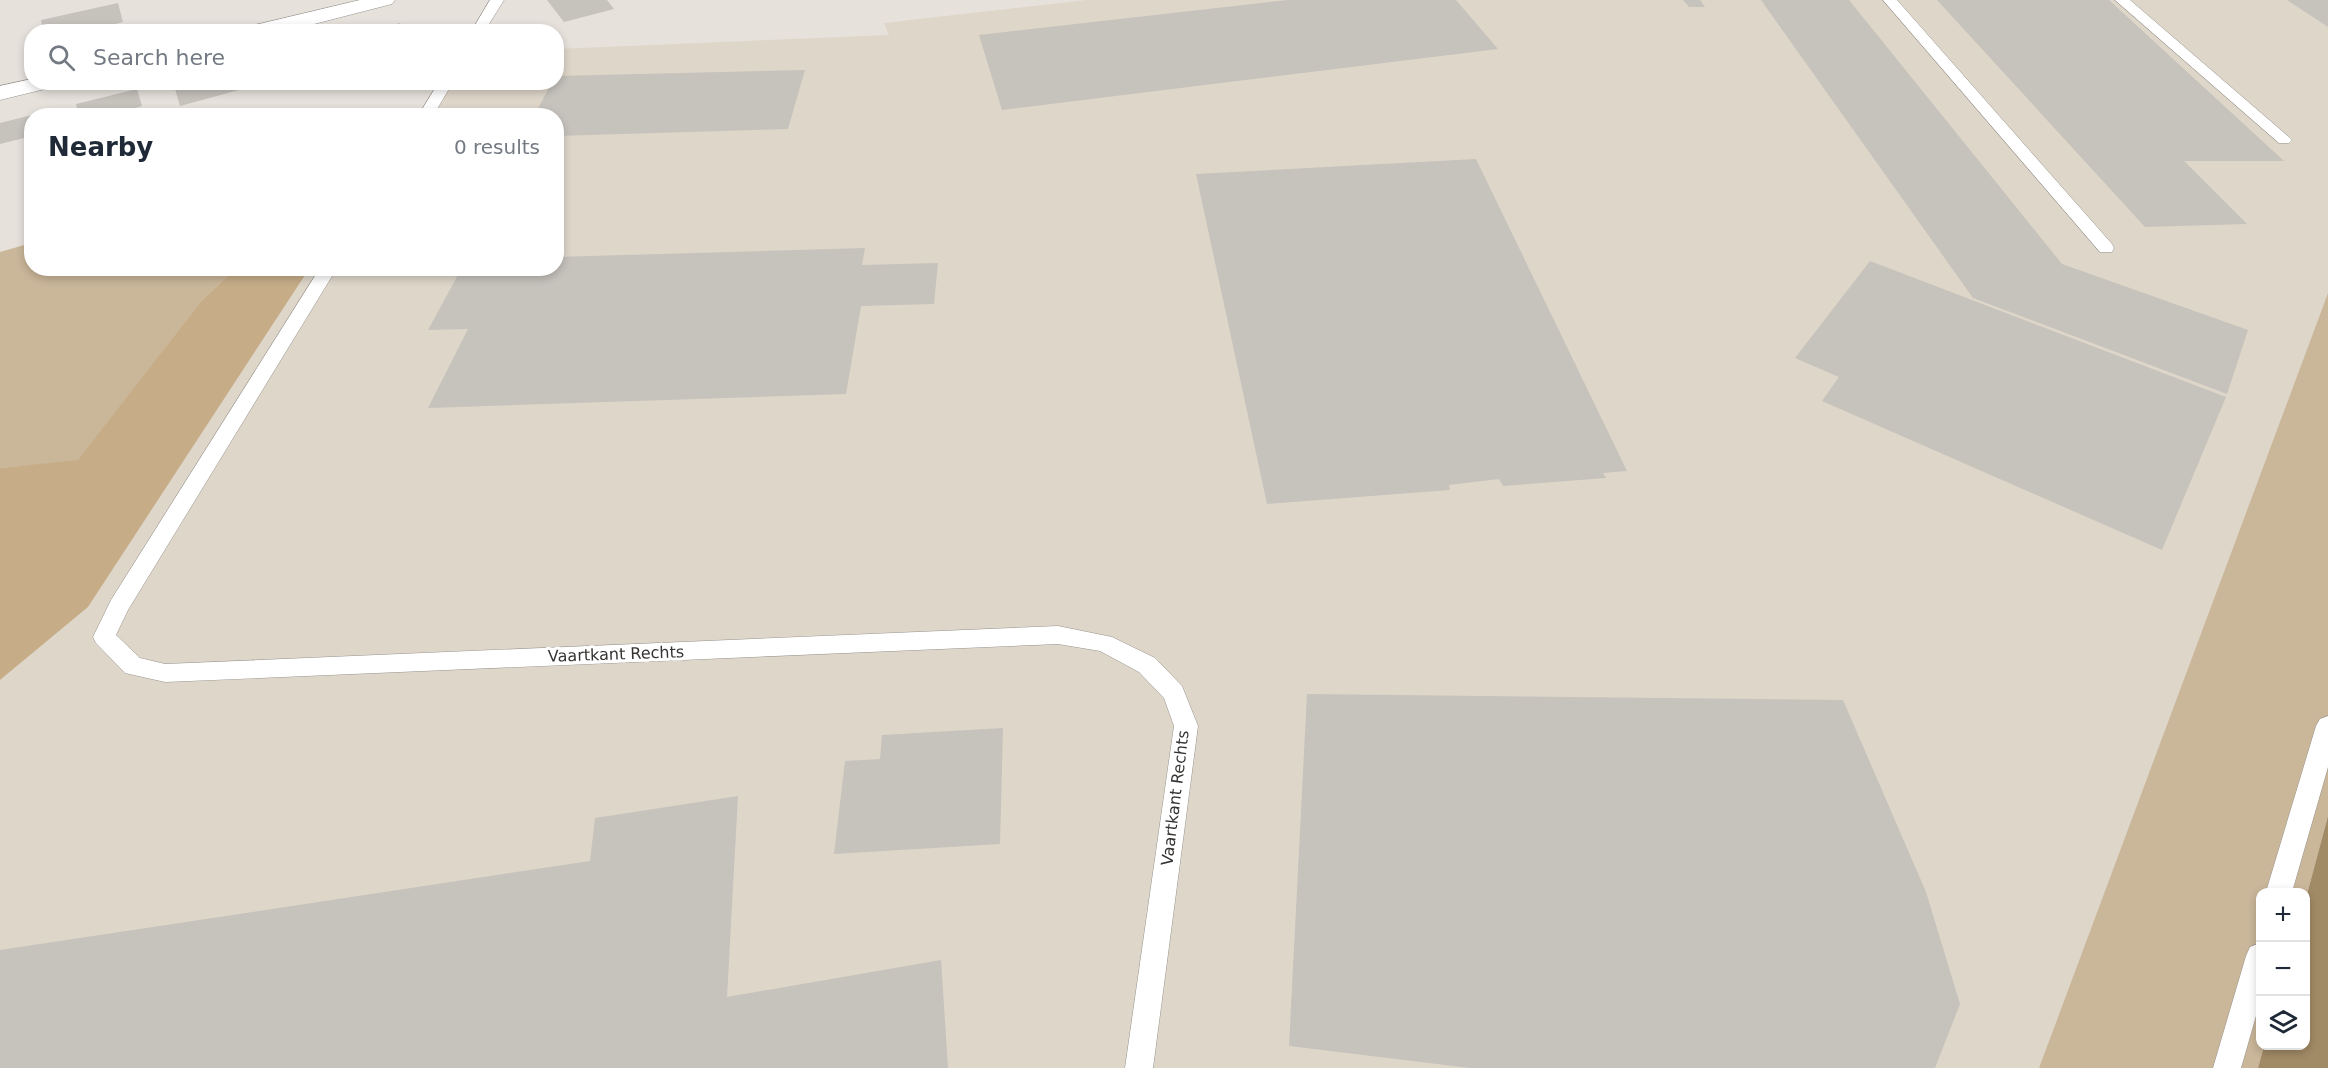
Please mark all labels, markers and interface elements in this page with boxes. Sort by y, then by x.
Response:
search box [24,24,564,90]
icon: search [45,41,78,74]
text: Search here [93,45,225,70]
text: Nearby [48,132,153,162]
text: 0 results [454,135,540,159]
street label: Vaartkant Rechts [548,642,684,666]
street label: Vaartkant Rechts [1157,729,1193,867]
map controls [2256,888,2310,1050]
button: + [2256,888,2310,942]
button: − [2256,942,2310,996]
button: layers [2256,996,2310,1050]

